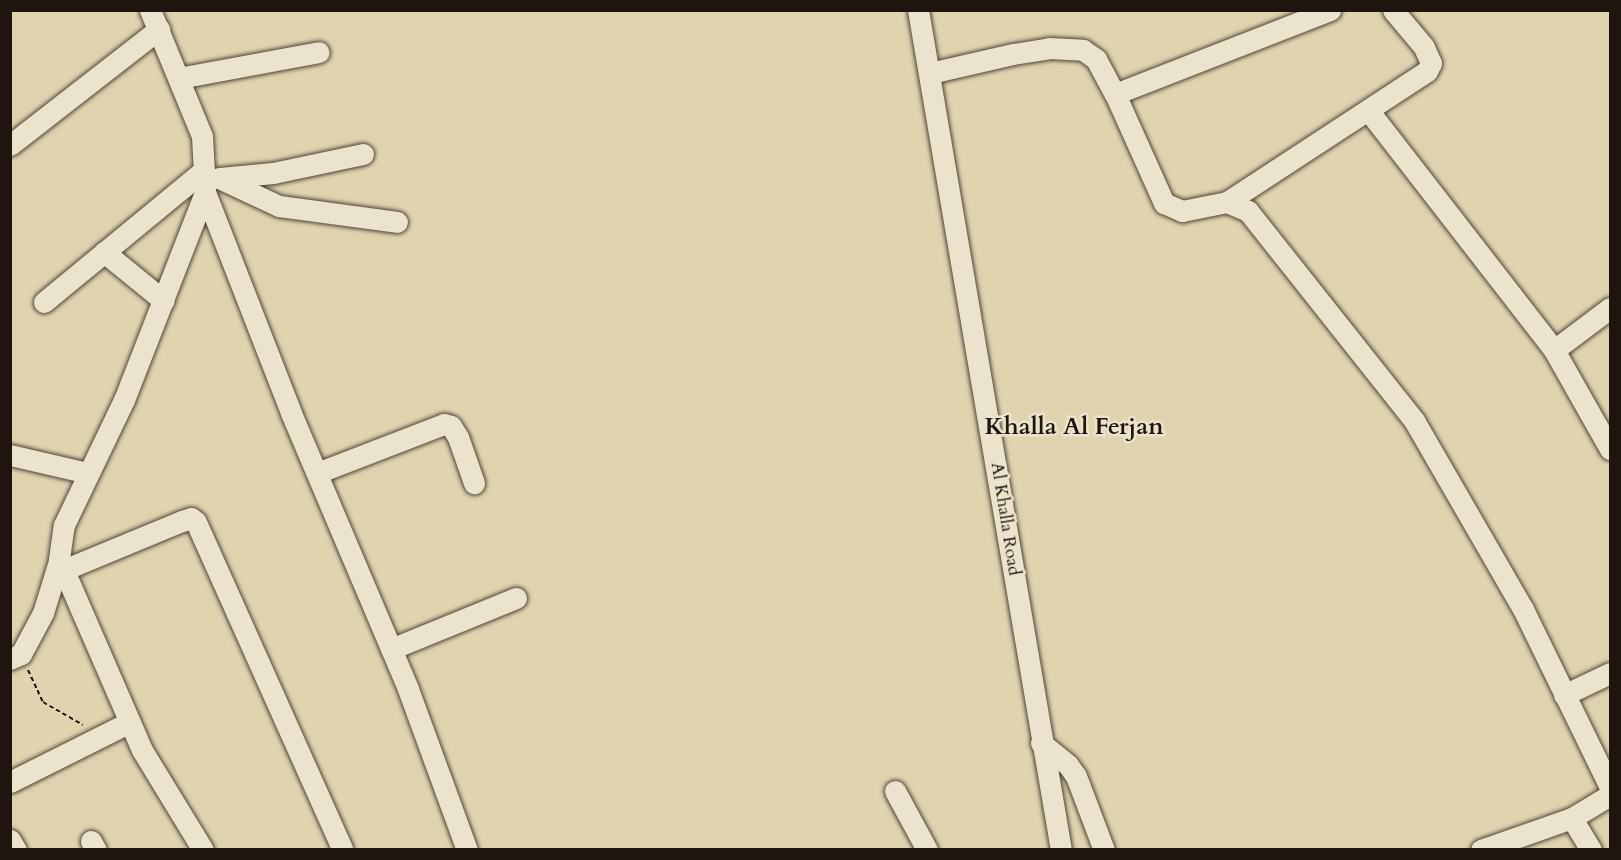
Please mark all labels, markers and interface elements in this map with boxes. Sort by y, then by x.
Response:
district label: Khalla Al Ferjan [984,413,1164,441]
street label: Al Khalla Road [985,461,1025,577]

